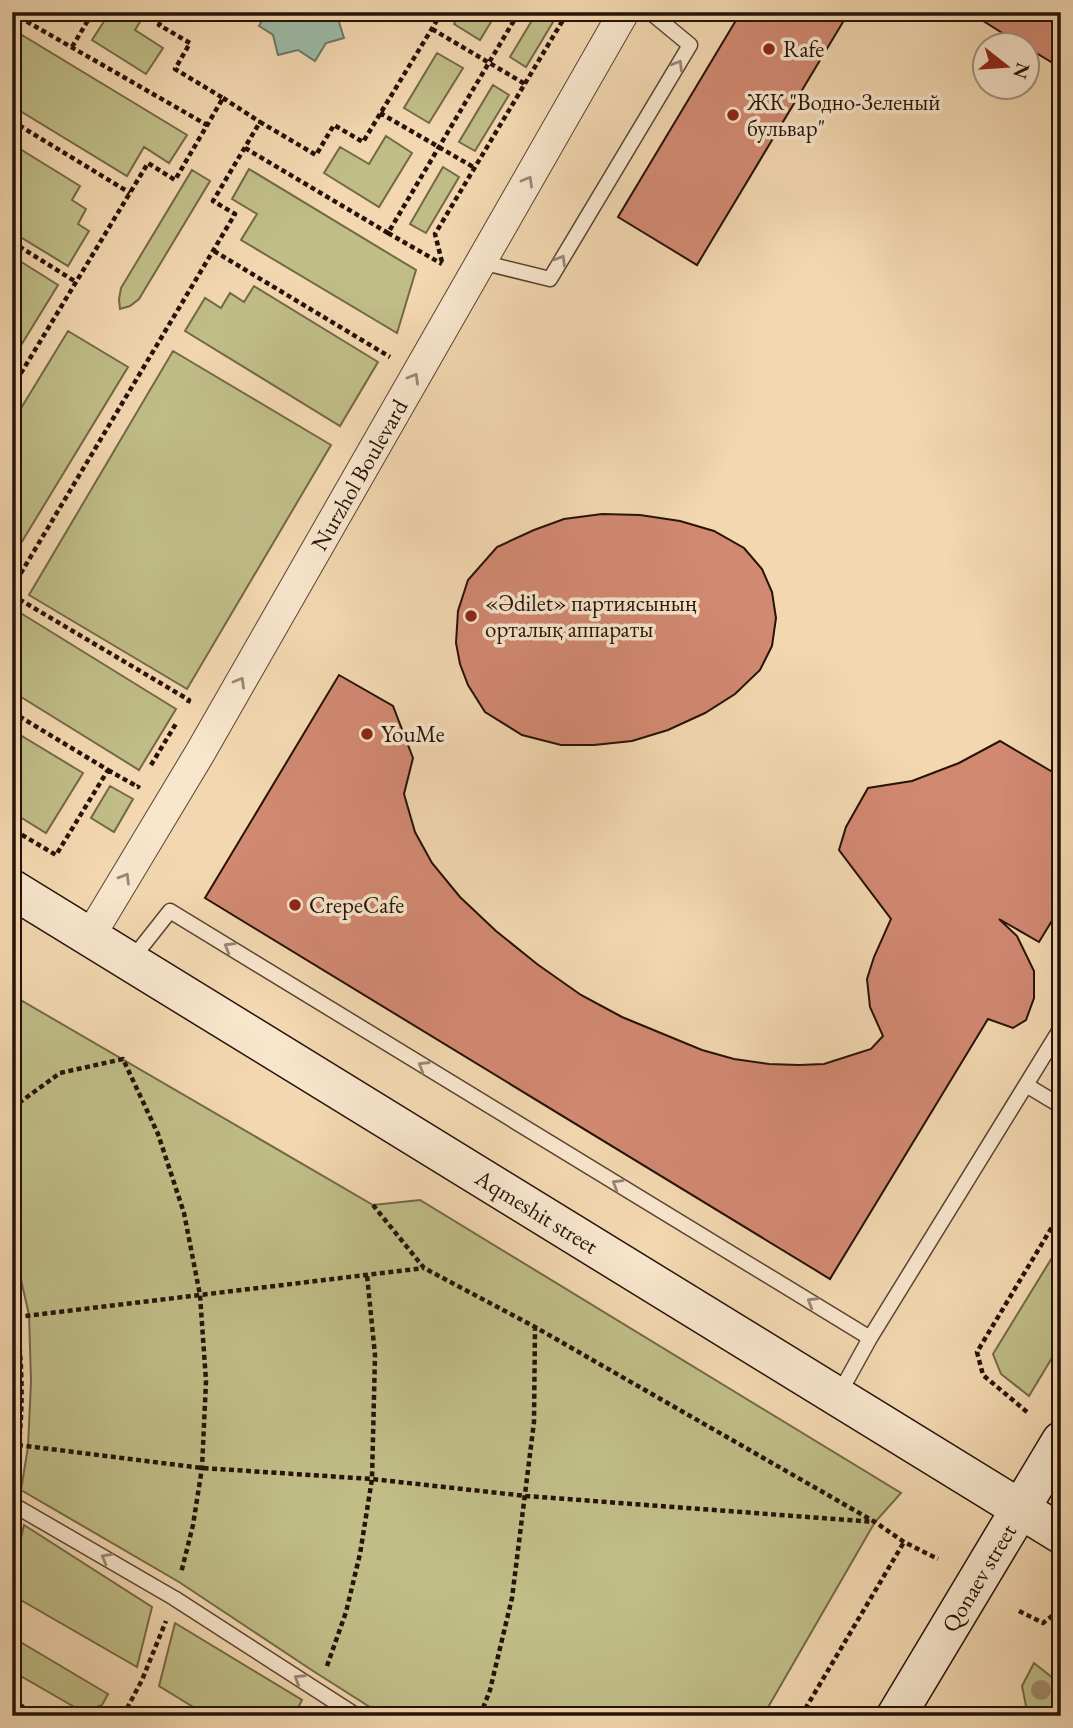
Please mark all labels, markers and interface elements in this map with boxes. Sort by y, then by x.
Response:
north arrow [972,32,1042,102]
place label: Rafe [783,34,824,64]
marker: Rafe [761,41,777,57]
one-way arrow [670,60,683,73]
text: N [1007,60,1036,82]
place label: ЖК "Водно-Зеленый бульвар" [746,87,940,143]
marker: ЖК "Водно-Зеленый бульвар" [725,107,741,123]
one-way arrow [520,176,533,188]
one-way arrow [553,255,566,268]
one-way arrow [406,373,419,386]
street label: Nurzhol Boulevard [304,393,414,556]
place label: «Әdilet» партиясының орталық аппараты [485,588,697,644]
marker: «Әdilet» партиясының орталық аппараты [463,608,479,624]
one-way arrow [232,677,245,689]
place label: YouMe [381,719,445,749]
marker: YouMe [359,726,375,742]
one-way arrow [116,872,129,885]
place label: CrepeCafe [309,890,404,920]
marker: CrepeCafe [287,897,303,913]
one-way arrow [223,943,236,956]
one-way arrow [418,1061,431,1074]
street label: Aqmeshit street [469,1162,604,1261]
one-way arrow [612,1179,625,1192]
one-way arrow [806,1298,819,1311]
street label: Qonaev street [935,1518,1023,1638]
one-way arrow [101,1554,114,1567]
one-way arrow [294,1675,307,1687]

